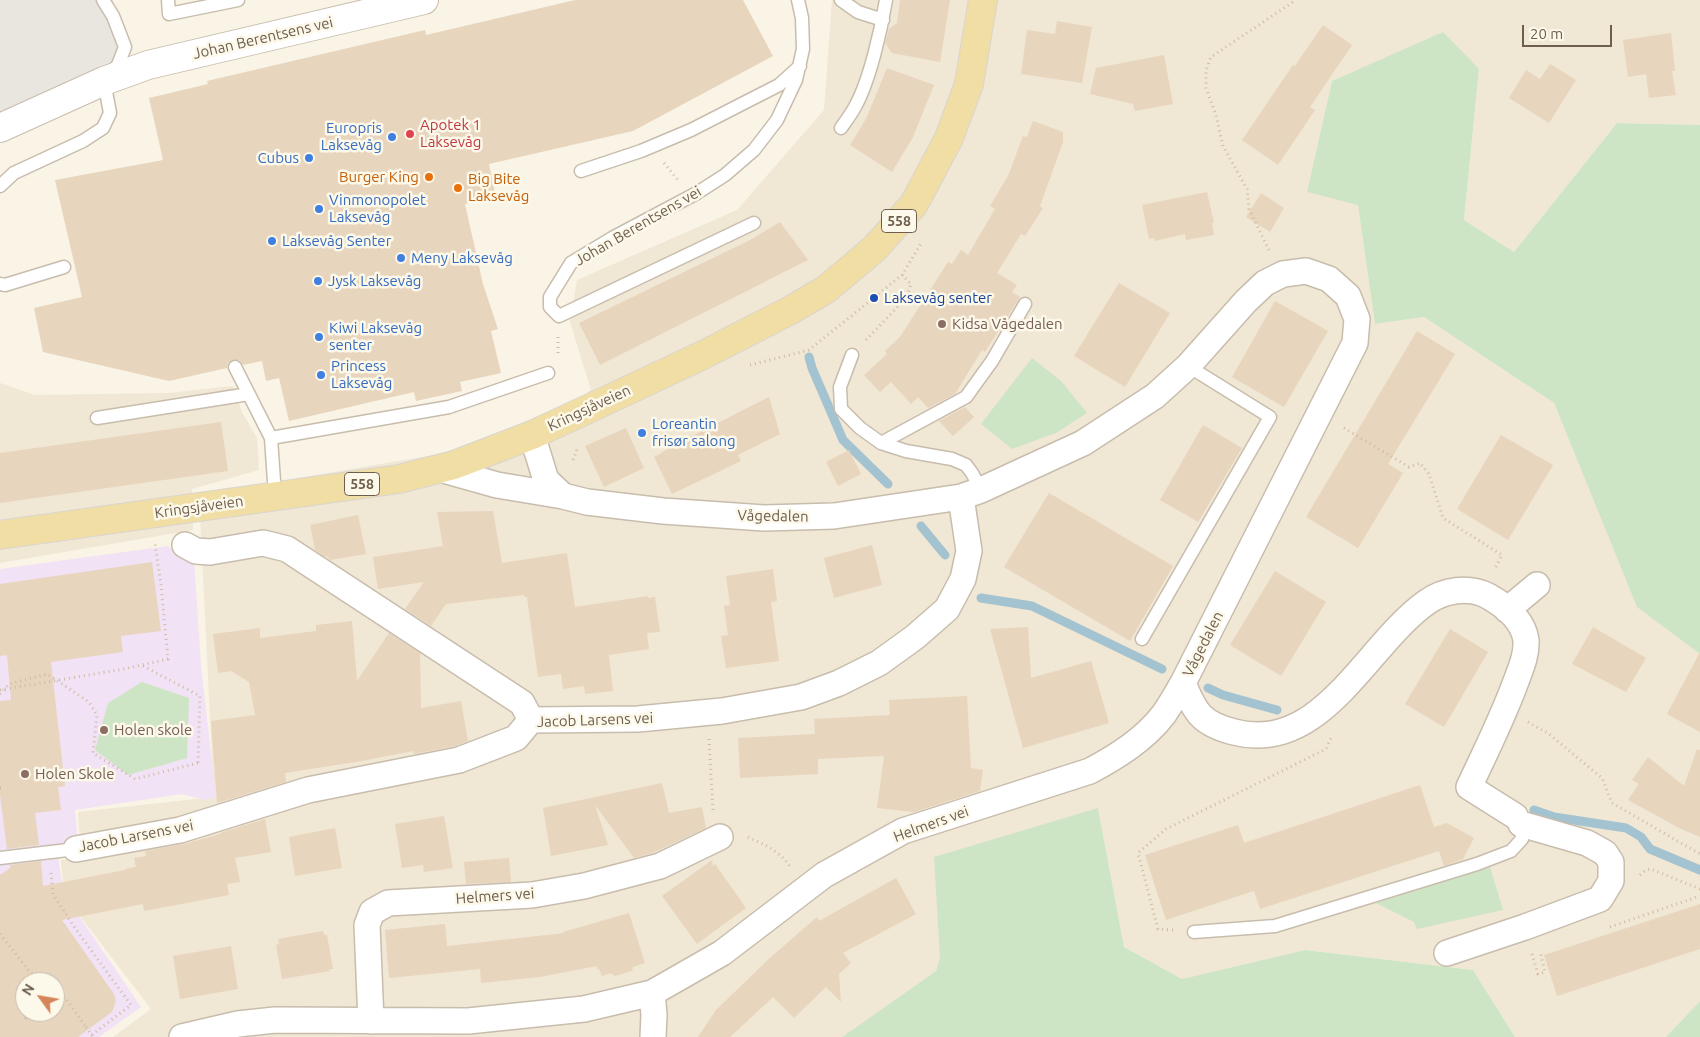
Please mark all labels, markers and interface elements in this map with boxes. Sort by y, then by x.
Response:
street label: Johan Berentsens vei [191,13,335,63]
scale bar [1525,15,1615,47]
text: 20 m [1530,25,1563,42]
place label: Apotek 1 Laksevåg [420,116,481,151]
place label: Europris Laksevåg [321,119,382,154]
marker: Apotek 1 Laksevåg [404,128,416,140]
marker: Europris Laksevåg [386,131,398,143]
place label: Cubus [258,149,299,167]
marker: Cubus [303,152,315,164]
place label: Burger King [339,168,419,186]
place label: Big Bite Laksevåg [468,170,529,205]
marker: Burger King [423,171,435,183]
marker: Big Bite Laksevåg [452,182,464,194]
street label: Johan Berentsens vei [572,182,704,270]
place label: Vinmonopolet Laksevåg [329,191,426,226]
marker: Vinmonopolet Laksevåg [313,203,325,215]
road number: 558 [882,210,916,232]
place label: Laksevåg Senter [282,232,391,250]
marker: Laksevåg Senter [266,235,278,247]
place label: Meny Laksevåg [411,249,513,267]
marker: Meny Laksevåg [395,252,407,264]
place label: Jysk Laksevåg [328,272,421,290]
marker: Jysk Laksevåg [312,275,324,287]
place label: Laksevåg senter [884,289,992,307]
marker: Laksevåg senter [868,292,880,304]
place label: Kidsa Vågedalen [952,315,1063,333]
marker: Kidsa Vågedalen [936,318,948,330]
place label: Kiwi Laksevåg senter [329,319,422,354]
marker: Kiwi Laksevåg senter [313,331,325,343]
place label: Princess Laksevåg [331,357,392,392]
marker: Princess Laksevåg [315,369,327,381]
street label: Kringsjåveien [545,381,633,435]
place label: Loreantin frisør salong [652,415,736,450]
marker: Loreantin frisør salong [636,427,648,439]
road number: 558 [344,472,380,496]
street label: Kringsjåveien [153,492,245,522]
street label: Vågedalen [737,506,809,526]
street label: Vågedalen [1179,608,1227,680]
street label: Jacob Larsens vei [536,709,654,731]
place label: Holen skole [114,721,192,739]
marker: Holen skole [98,724,110,736]
place label: Holen Skole [35,765,115,783]
marker: Holen Skole [19,768,31,780]
street label: Helmers vei [891,802,971,846]
street label: Jacob Larsens vei [77,816,195,856]
street label: Helmers vei [455,884,535,908]
north arrow [15,972,65,1022]
text: N [19,981,38,998]

